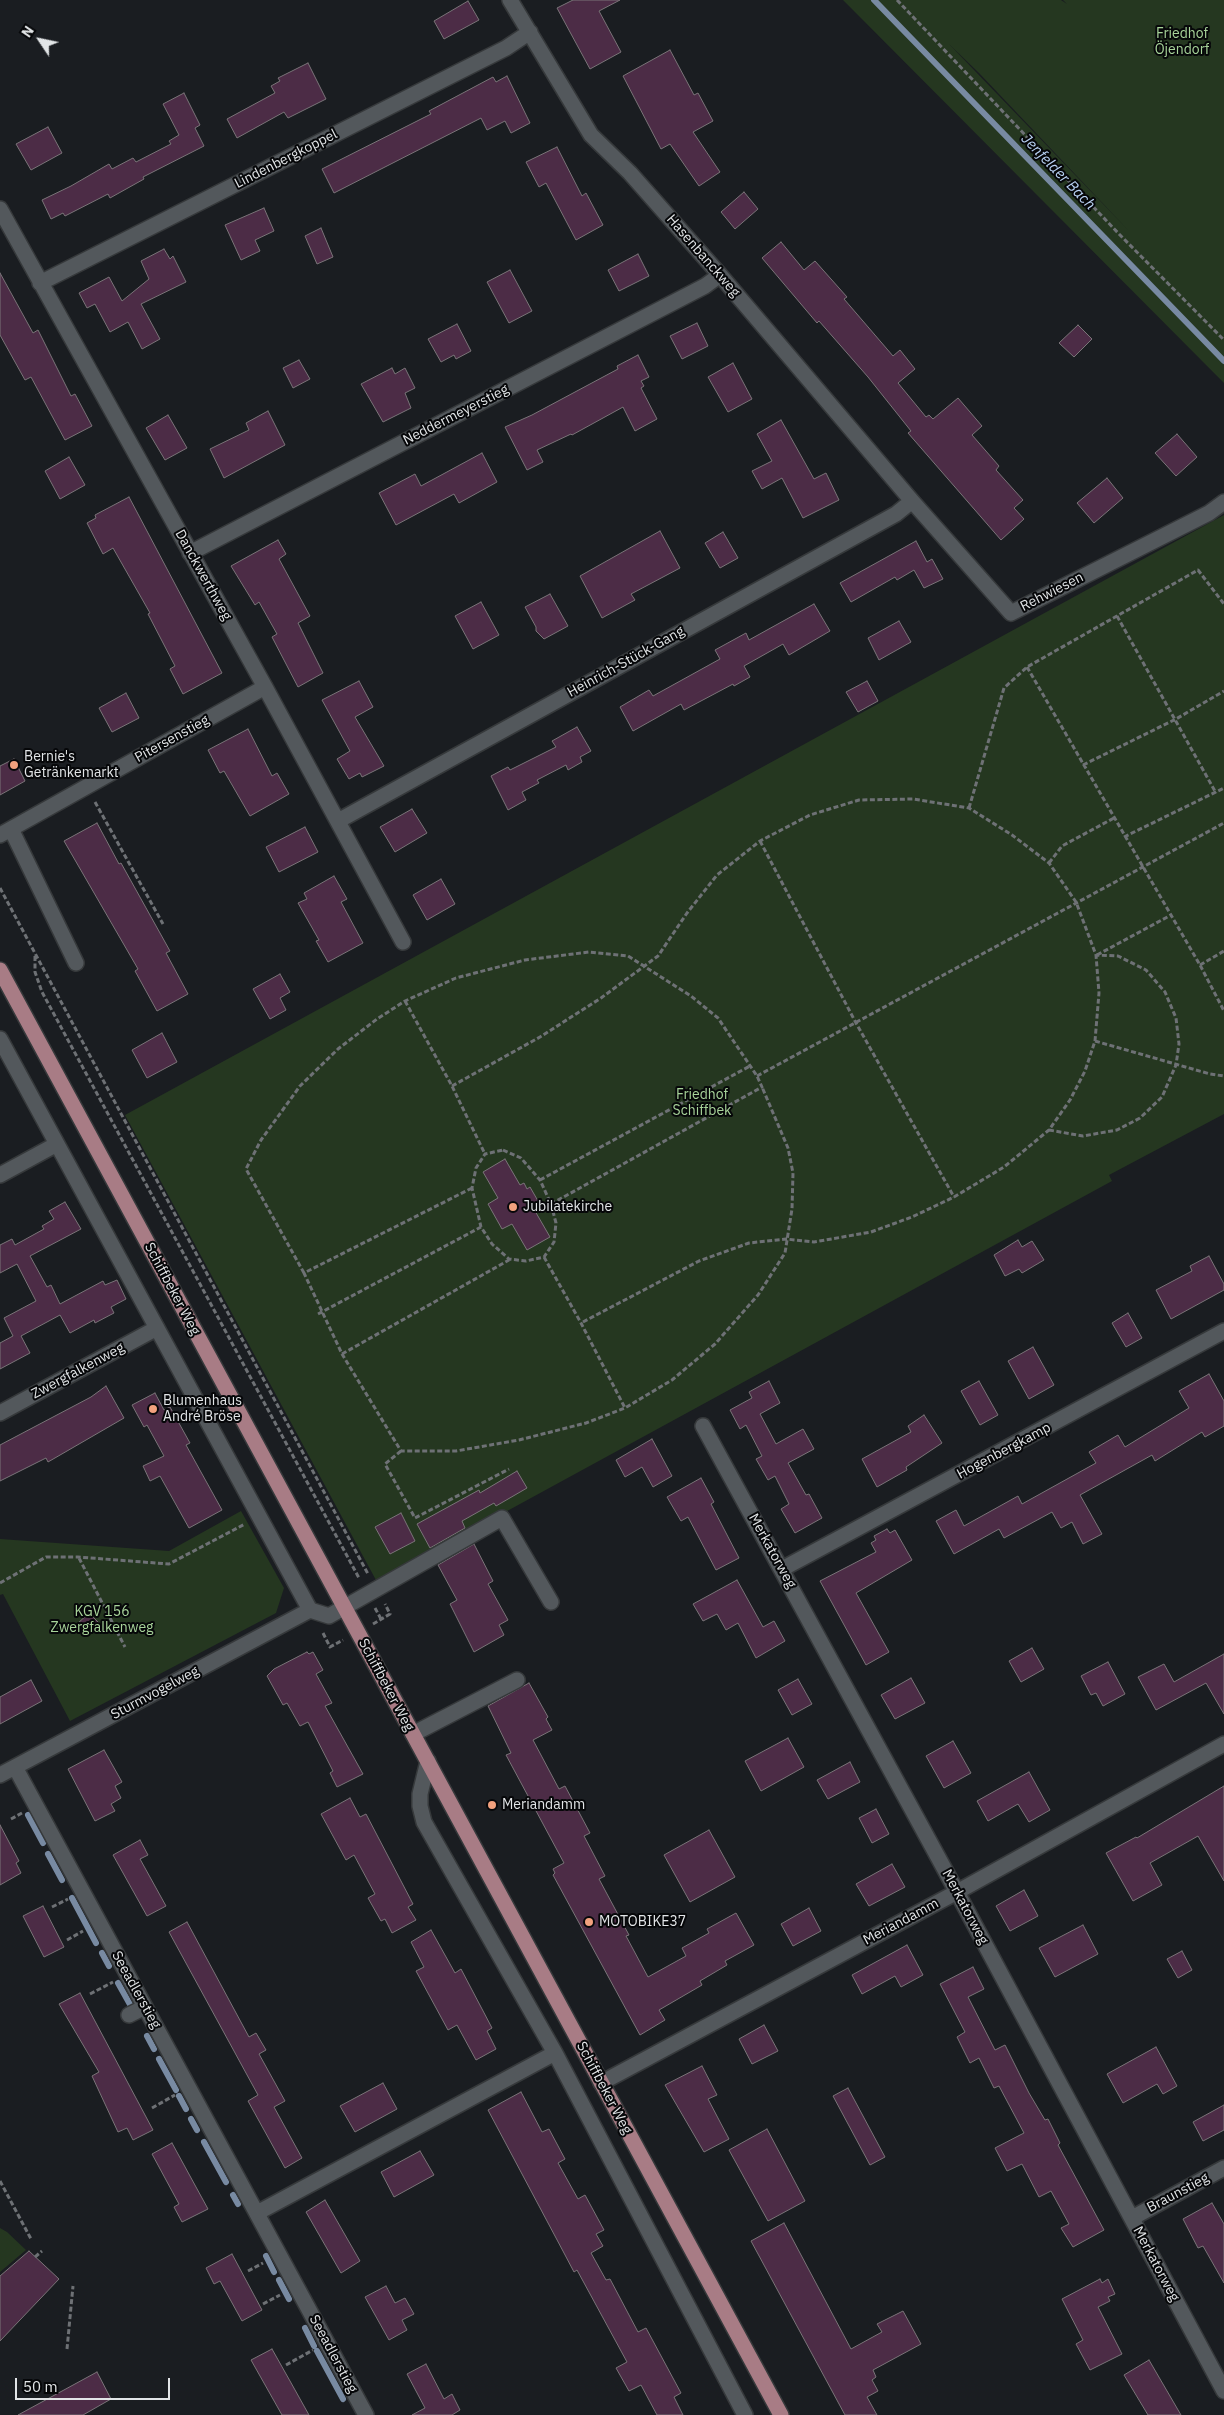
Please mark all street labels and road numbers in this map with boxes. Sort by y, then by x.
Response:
street label: Lindenbergkoppel [232,126,340,192]
street label: Hasenbanckweg [663,211,743,301]
street label: Neddermeyerstieg [400,381,512,449]
street label: Danckwerthweg [171,527,235,623]
street label: Rehwiesen [1018,569,1086,615]
street label: Heinrich-Stück-Gang [565,623,687,701]
street label: Pitersenstieg [132,712,212,766]
street label: Schiffbeker Weg [141,1240,203,1338]
street label: Zwergfalkenweg [29,1339,127,1403]
street label: Hogenbergkamp [954,1419,1054,1483]
street label: Merkatorweg [745,1511,799,1591]
street label: Schiffbeker Weg [355,1636,417,1734]
street label: Sturmvogelweg [108,1663,202,1723]
street label: Merkatorweg [938,1867,992,1947]
street label: Meriandamm [860,1895,942,1949]
street label: Seeadlerstieg [108,1948,164,2032]
street label: Schiffbeker Weg [573,2039,635,2137]
street label: Braunstieg [1144,2170,1212,2216]
street label: Merkatorweg [1129,2224,1183,2304]
street label: Seeadlerstieg [305,2312,361,2396]

